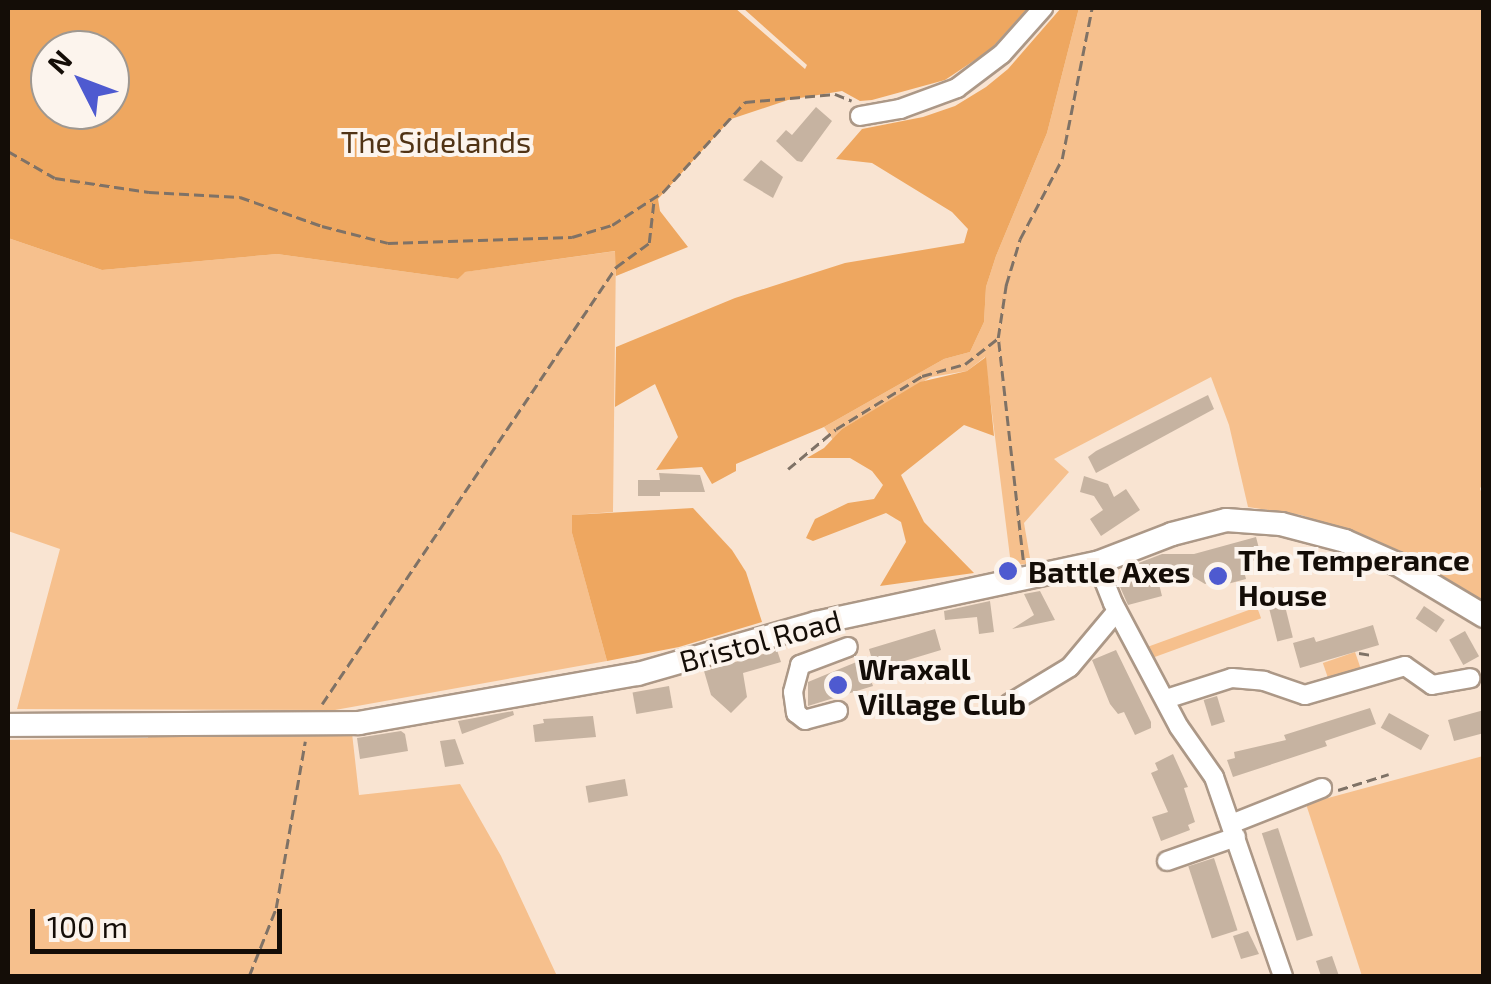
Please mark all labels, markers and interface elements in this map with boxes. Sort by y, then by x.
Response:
north arrow [30,30,130,130]
text: N [40,42,79,80]
park label: The Sidelands [341,123,531,159]
place label: The Temperance House [1238,541,1471,612]
place label: Battle Axes [1028,553,1191,589]
marker: Battle Axes [997,560,1019,582]
marker: The Temperance House [1207,565,1229,587]
street label: Bristol Road [675,601,845,679]
place label: Wraxall Village Club [858,650,1026,720]
marker: Wraxall Village Club [827,674,849,696]
scale bar [35,889,288,951]
text: 100 m [47,908,128,944]

